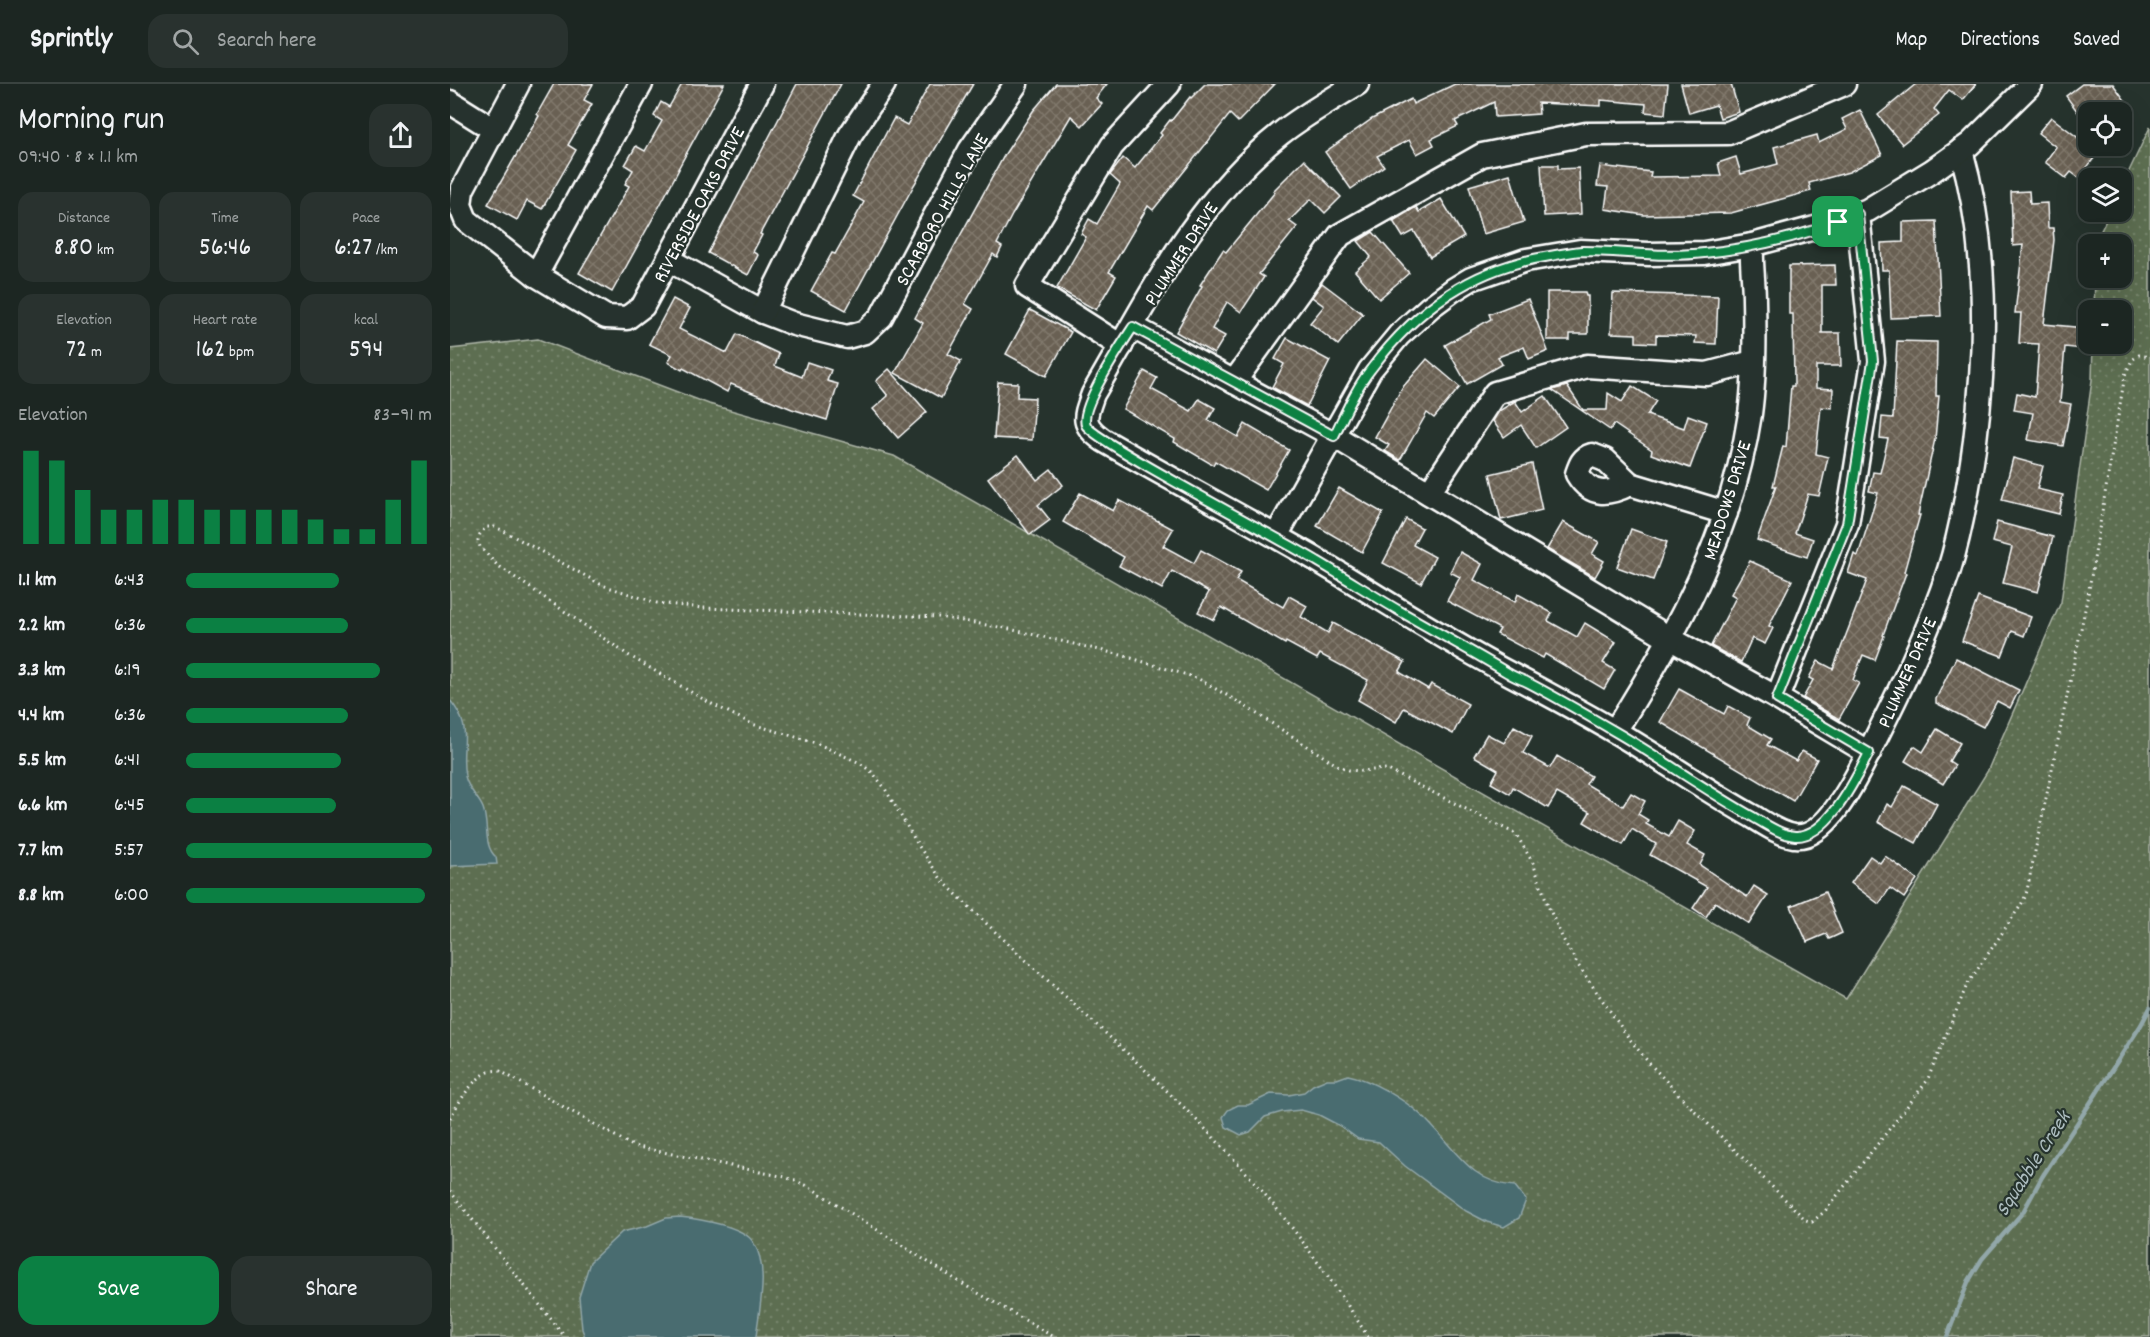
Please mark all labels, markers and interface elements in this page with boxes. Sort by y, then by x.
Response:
search box [148,14,568,68]
text: Sprintly [30,21,112,61]
icon: search [169,25,202,58]
text: Search here [217,26,316,57]
text: Map [1896,26,1927,56]
text: Directions [1960,26,2040,56]
text: Saved [2073,26,2120,56]
text: Morning run [18,98,165,145]
map controls [2078,102,2132,354]
button: locate [2078,102,2132,156]
button: share [369,104,432,167]
street label: RIVERSIDE OAKS DRIVE [648,122,754,289]
street label: SCARBORO HILLS LANE [890,129,997,292]
text: 09:40 · 8 × 1.1 km [18,144,138,172]
button: layers [2078,168,2132,222]
pin [1812,196,1863,247]
street label: PLUMMER DRIVE [1138,197,1227,312]
icon: arrive [1821,205,1854,238]
text: Distance [58,207,110,230]
text: Time [211,207,239,230]
text: Pace [352,207,380,230]
text: 8.80 [54,230,93,267]
text: 56:46 [199,230,251,267]
text: 6:27 [334,230,372,267]
button: + [2078,234,2132,288]
text: km [93,239,114,262]
text: /km [372,239,398,262]
button: − [2078,300,2132,354]
text: Elevation [56,309,112,332]
text: Heart rate [193,309,257,332]
text: kcal [354,309,378,332]
text: 72 [66,332,87,369]
text: 162 [196,332,225,369]
text: 594 [349,332,383,369]
text: m [87,341,102,364]
text: bpm [225,341,254,364]
text: Elevation [18,402,88,430]
text: 83–91 m [373,402,432,430]
street label: MEADOWS DRIVE [1697,438,1760,564]
text: 1.1 km [18,567,57,595]
text: 6:43 [114,567,144,595]
text: 2.2 km [18,612,65,640]
text: 6:36 [114,612,146,640]
street label: PLUMMER DRIVE [1872,613,1946,733]
text: 3.3 km [18,657,66,685]
text: 6:19 [114,657,141,685]
text: 4.4 km [18,702,64,730]
text: 6:36 [114,702,146,730]
text: 5.5 km [18,747,66,775]
text: 6:41 [114,747,140,775]
text: 6.6 km [18,792,67,820]
text: 6:45 [114,792,145,820]
text: 7.7 km [18,837,63,865]
text: 5:57 [114,837,144,865]
text: 8.8 km [18,882,64,910]
text: 6:00 [114,882,149,910]
water label: Squabble Creek [1989,1104,2081,1223]
button: Save [18,1256,219,1325]
button: Share [231,1256,432,1325]

